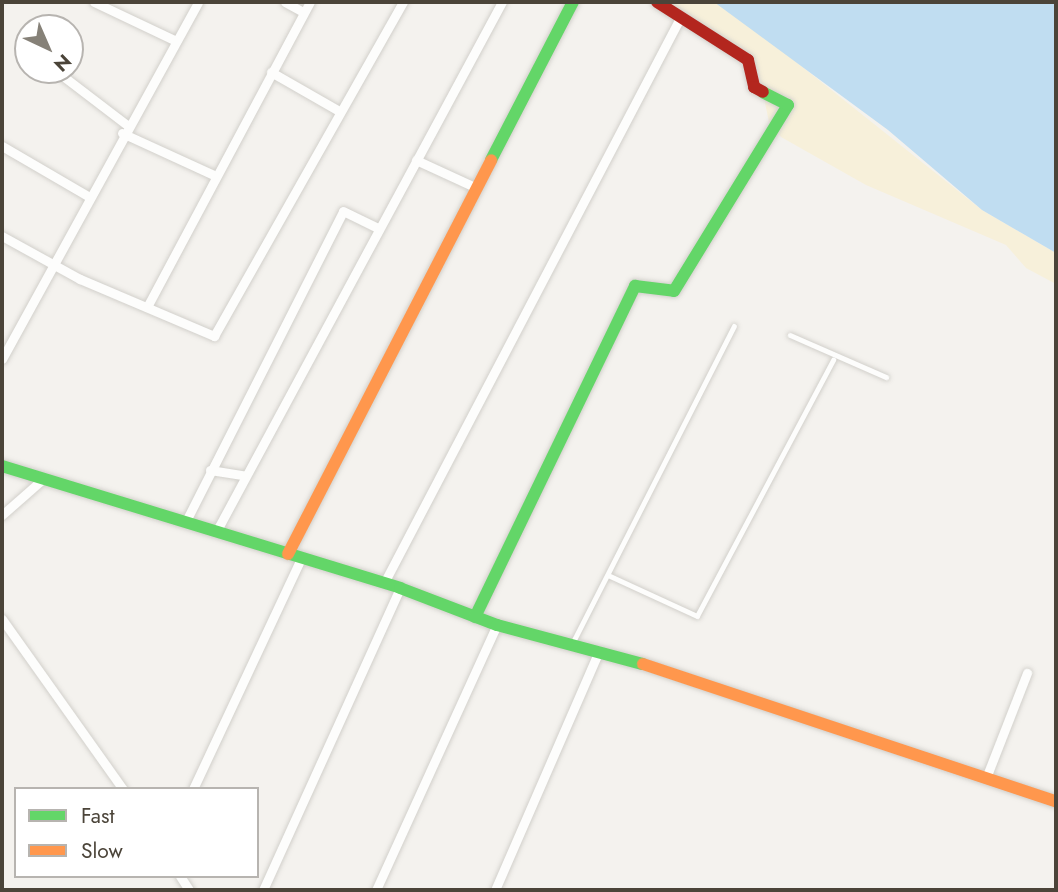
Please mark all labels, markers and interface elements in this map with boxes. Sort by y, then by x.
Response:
north arrow [14,14,84,84]
text: N [48,48,77,78]
legend [14,787,259,878]
text: Fast [81,801,114,831]
text: Slow [81,836,123,866]

